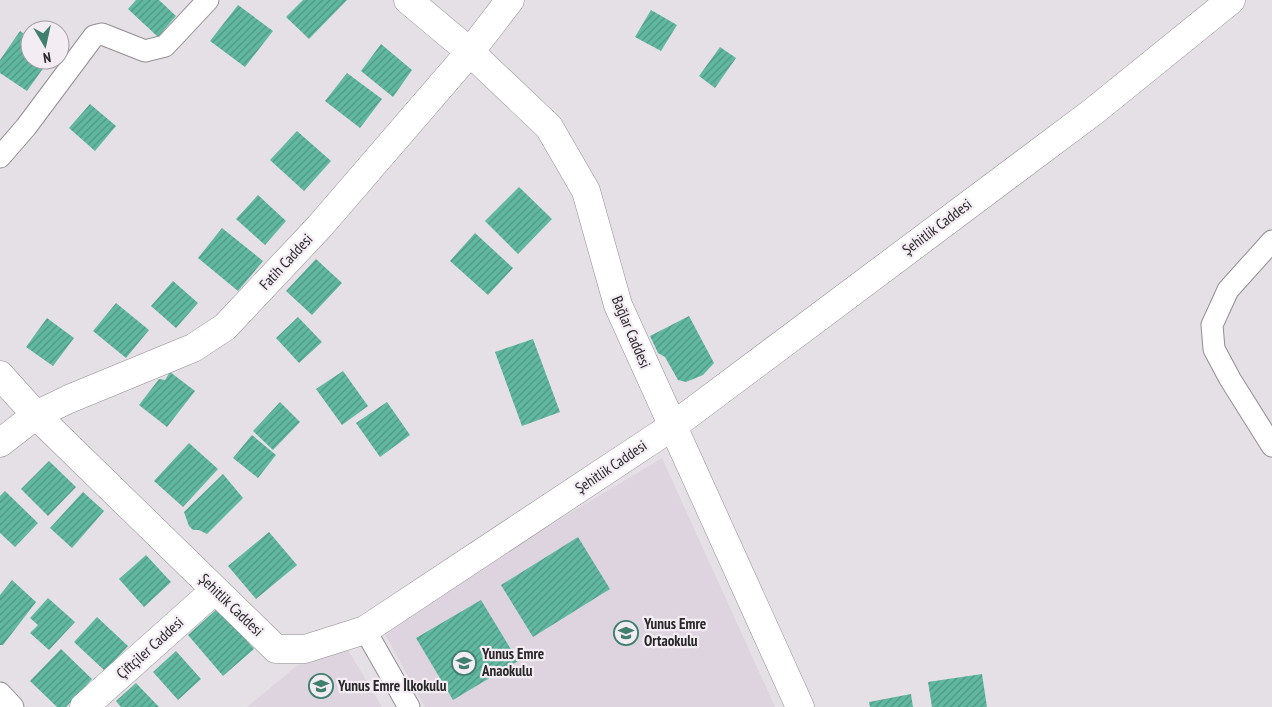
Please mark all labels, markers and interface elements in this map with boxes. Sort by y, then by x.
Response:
north arrow [20,20,70,70]
text: N [42,48,52,67]
street label: Şehitlik Caddesi [898,194,975,259]
street label: Fatih Caddesi [255,230,316,294]
street label: Bağlar Caddesi [608,293,655,371]
street label: Şehitlik Caddesi [571,436,650,497]
street label: Şehitlik Caddesi [195,569,268,640]
street label: Çiftçiler Caddesi [112,613,187,683]
place label: Yunus Emre Ortaokulu [643,614,706,650]
school or university icon: Yunus Emre Ortaokulu [613,620,639,646]
place label: Yunus Emre Anaokulu [481,644,544,680]
school or university icon: Yunus Emre Anaokulu [451,650,477,676]
school or university icon: Yunus Emre İlkokulu [308,673,334,699]
place label: Yunus Emre İlkokulu [337,676,447,695]

